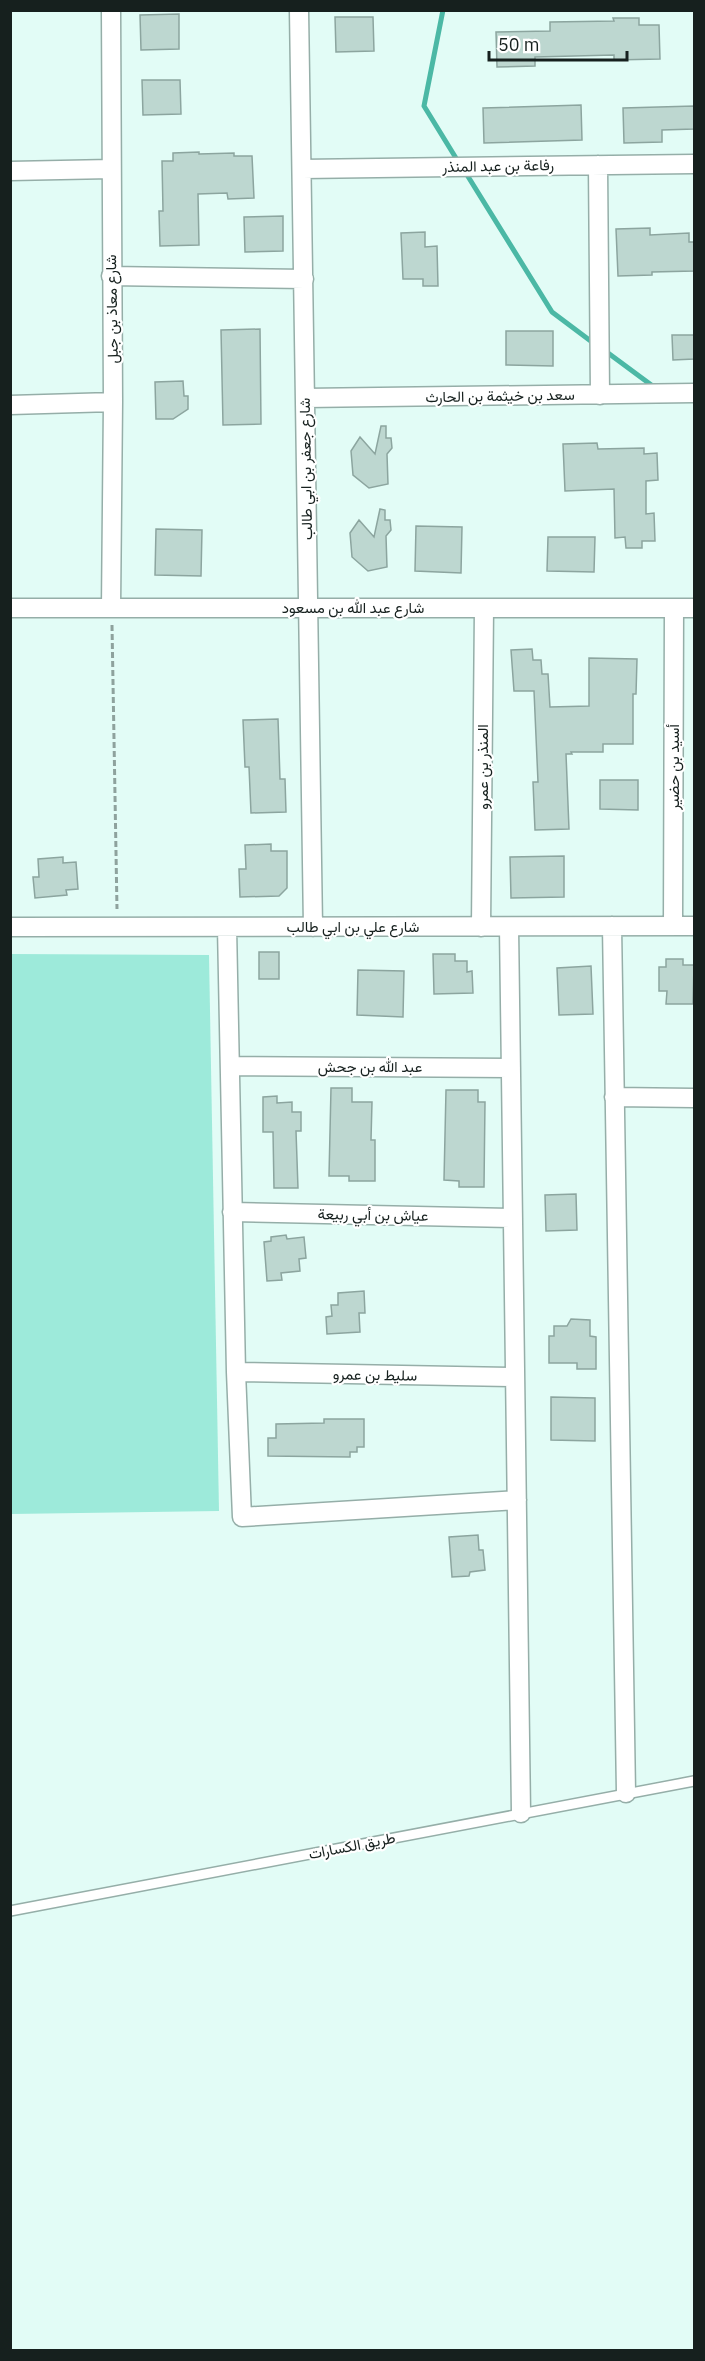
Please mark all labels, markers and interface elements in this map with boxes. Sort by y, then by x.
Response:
scale bar [489,24,627,62]
text: 50 m [498,33,540,56]
street label: رفاعة بن عبد المنذر [441,155,554,177]
street label: شارع معاذ بن جبل [101,254,124,364]
street label: سعد بن خيثمة بن الحارث [425,385,575,407]
street label: شارع جعفر بن ابي طالب [295,397,320,540]
street label: شارع عبد الله بن مسعود [282,598,424,619]
street label: المنذر بن عمرو [473,724,493,810]
street label: أسيد بن حضير [664,724,684,811]
street label: شارع علي بن ابي طالب [287,917,420,940]
street label: عبد الله بن جحش [318,1057,422,1077]
street label: عياش بن أبي ربيعة [317,1204,429,1229]
street label: سليط بن عمرو [333,1364,418,1386]
street label: طريق الكسارات [307,1828,397,1864]

